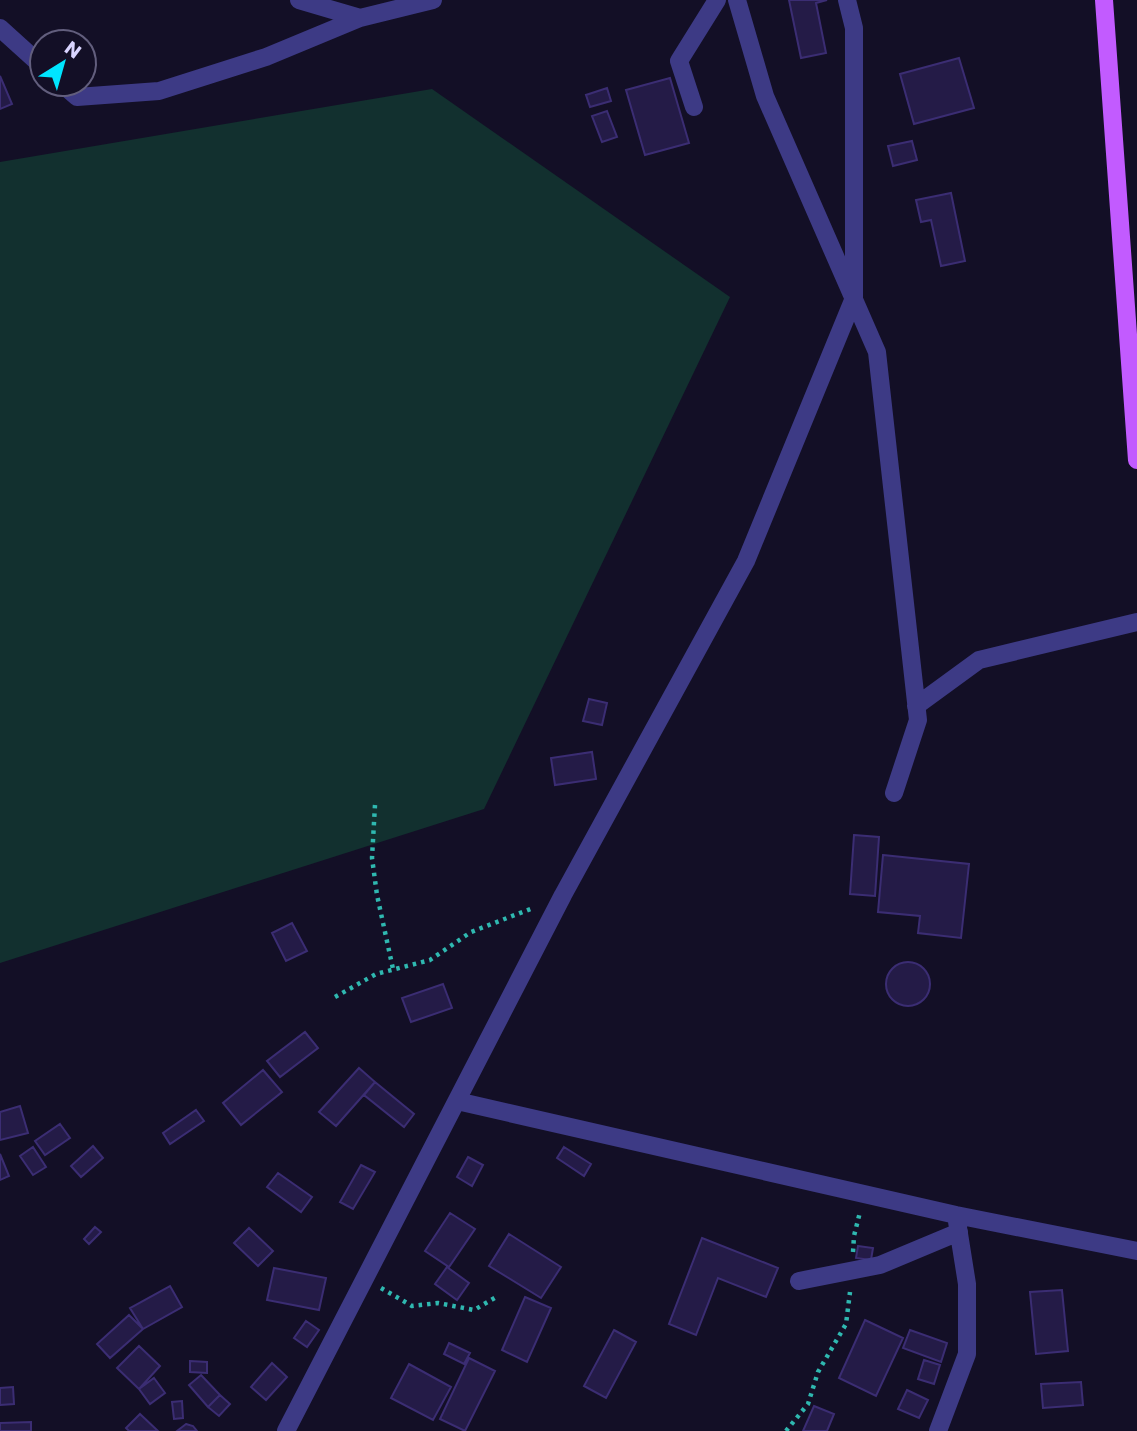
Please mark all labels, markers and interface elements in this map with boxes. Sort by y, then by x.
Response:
north arrow [28,28,98,98]
text: N [59,35,87,65]

